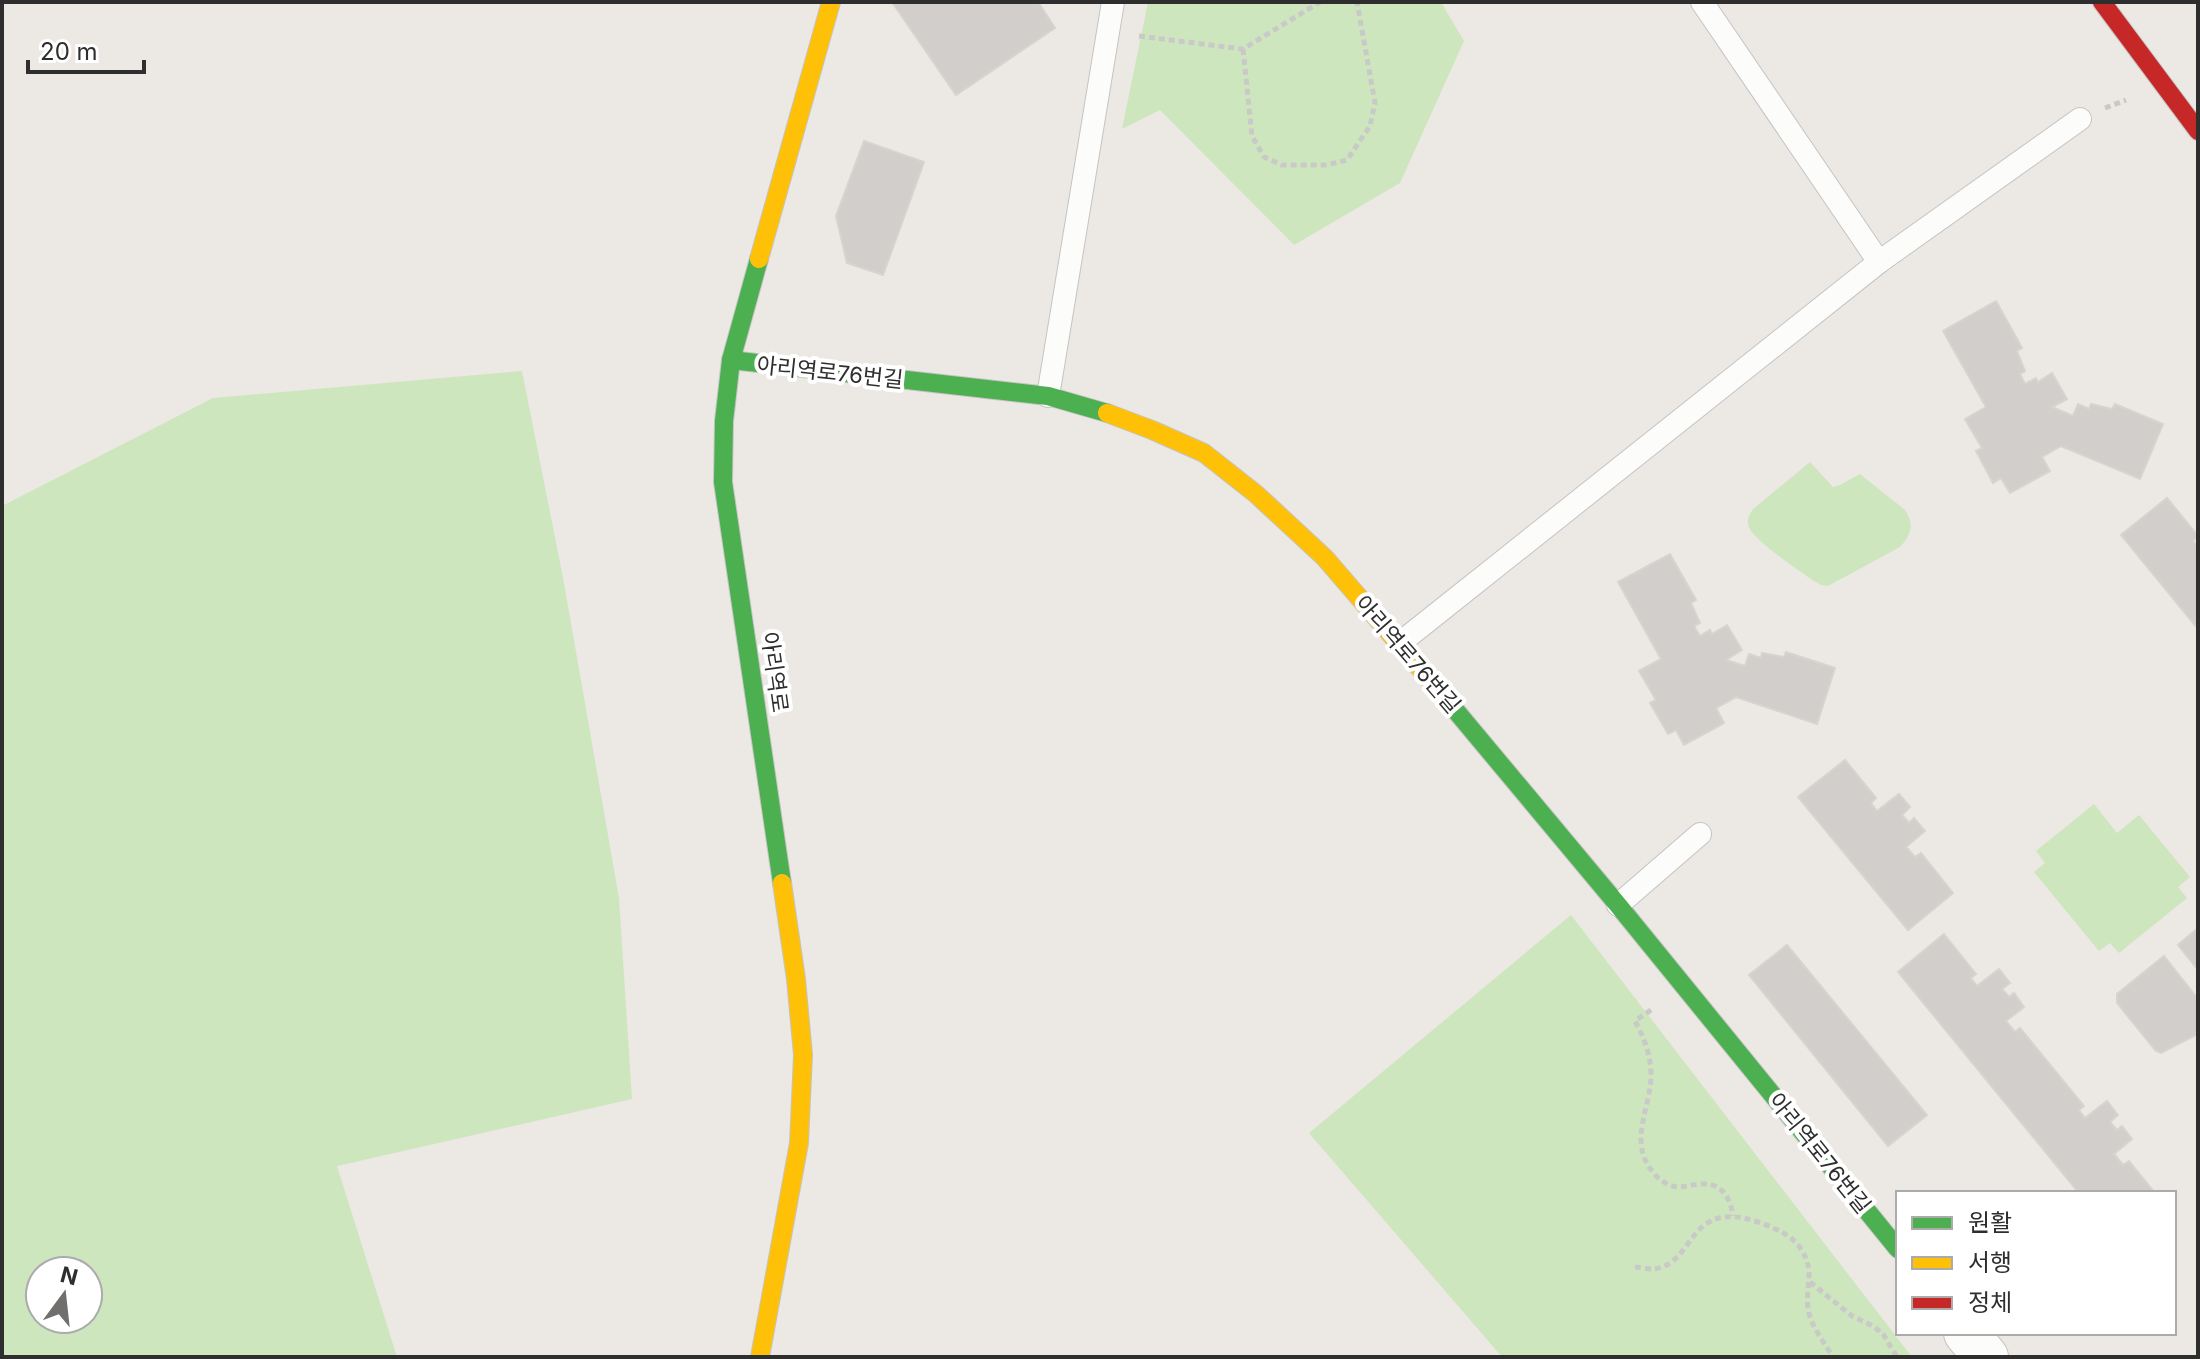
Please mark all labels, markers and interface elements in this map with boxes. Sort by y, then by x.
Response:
scale bar [28,24,144,74]
text: 20 m [40,37,98,66]
street label: 아리역로76번길 [755,351,905,393]
street label: 아리역로76번길 [1350,590,1466,718]
street label: 아리역로 [756,630,794,714]
street label: 아리역로76번길 [1764,1088,1876,1218]
legend [1896,1191,2176,1335]
text: 원활 [1968,1208,2012,1237]
text: 서행 [1968,1248,2012,1277]
north arrow [24,1255,104,1335]
text: N [58,1261,81,1290]
text: 정체 [1968,1288,2012,1317]

